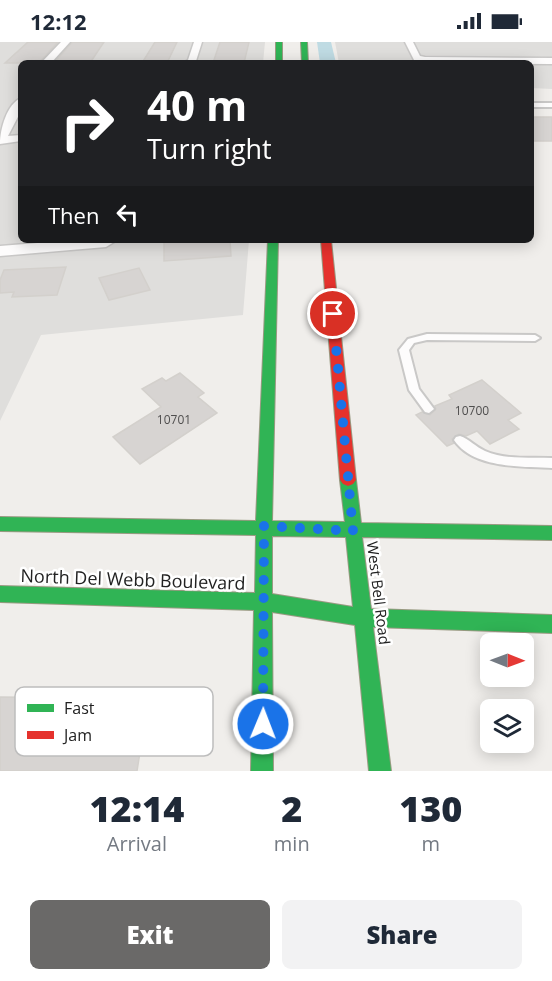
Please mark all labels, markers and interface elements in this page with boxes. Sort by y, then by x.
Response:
text: 12:12 [30,6,87,36]
text: 40 m [147,76,247,133]
icon: right [48,84,126,162]
text: Turn right [147,130,272,167]
icon: left [111,198,144,231]
text: Then [48,200,99,230]
pin [307,288,358,339]
icon: arrive [316,297,349,330]
house number: 10700 [455,402,489,419]
house number: 10701 [157,411,191,428]
street label: West Bell Road [363,540,395,646]
street label: North Del Webb Boulevard [20,563,246,595]
north arrow [480,633,534,687]
map controls [480,633,534,753]
legend [15,687,213,756]
position arrow [231,692,295,756]
text: Fast [64,697,95,719]
button: layers [480,699,534,753]
text: Jam [62,724,92,746]
text: 12:14 [90,784,184,833]
text: 2 [281,784,302,833]
text: 130 [399,784,462,833]
text: Arrival [107,830,167,857]
text: min [274,830,310,857]
text: m [422,830,440,857]
button: Exit [30,900,270,969]
button: Share [282,900,522,969]

